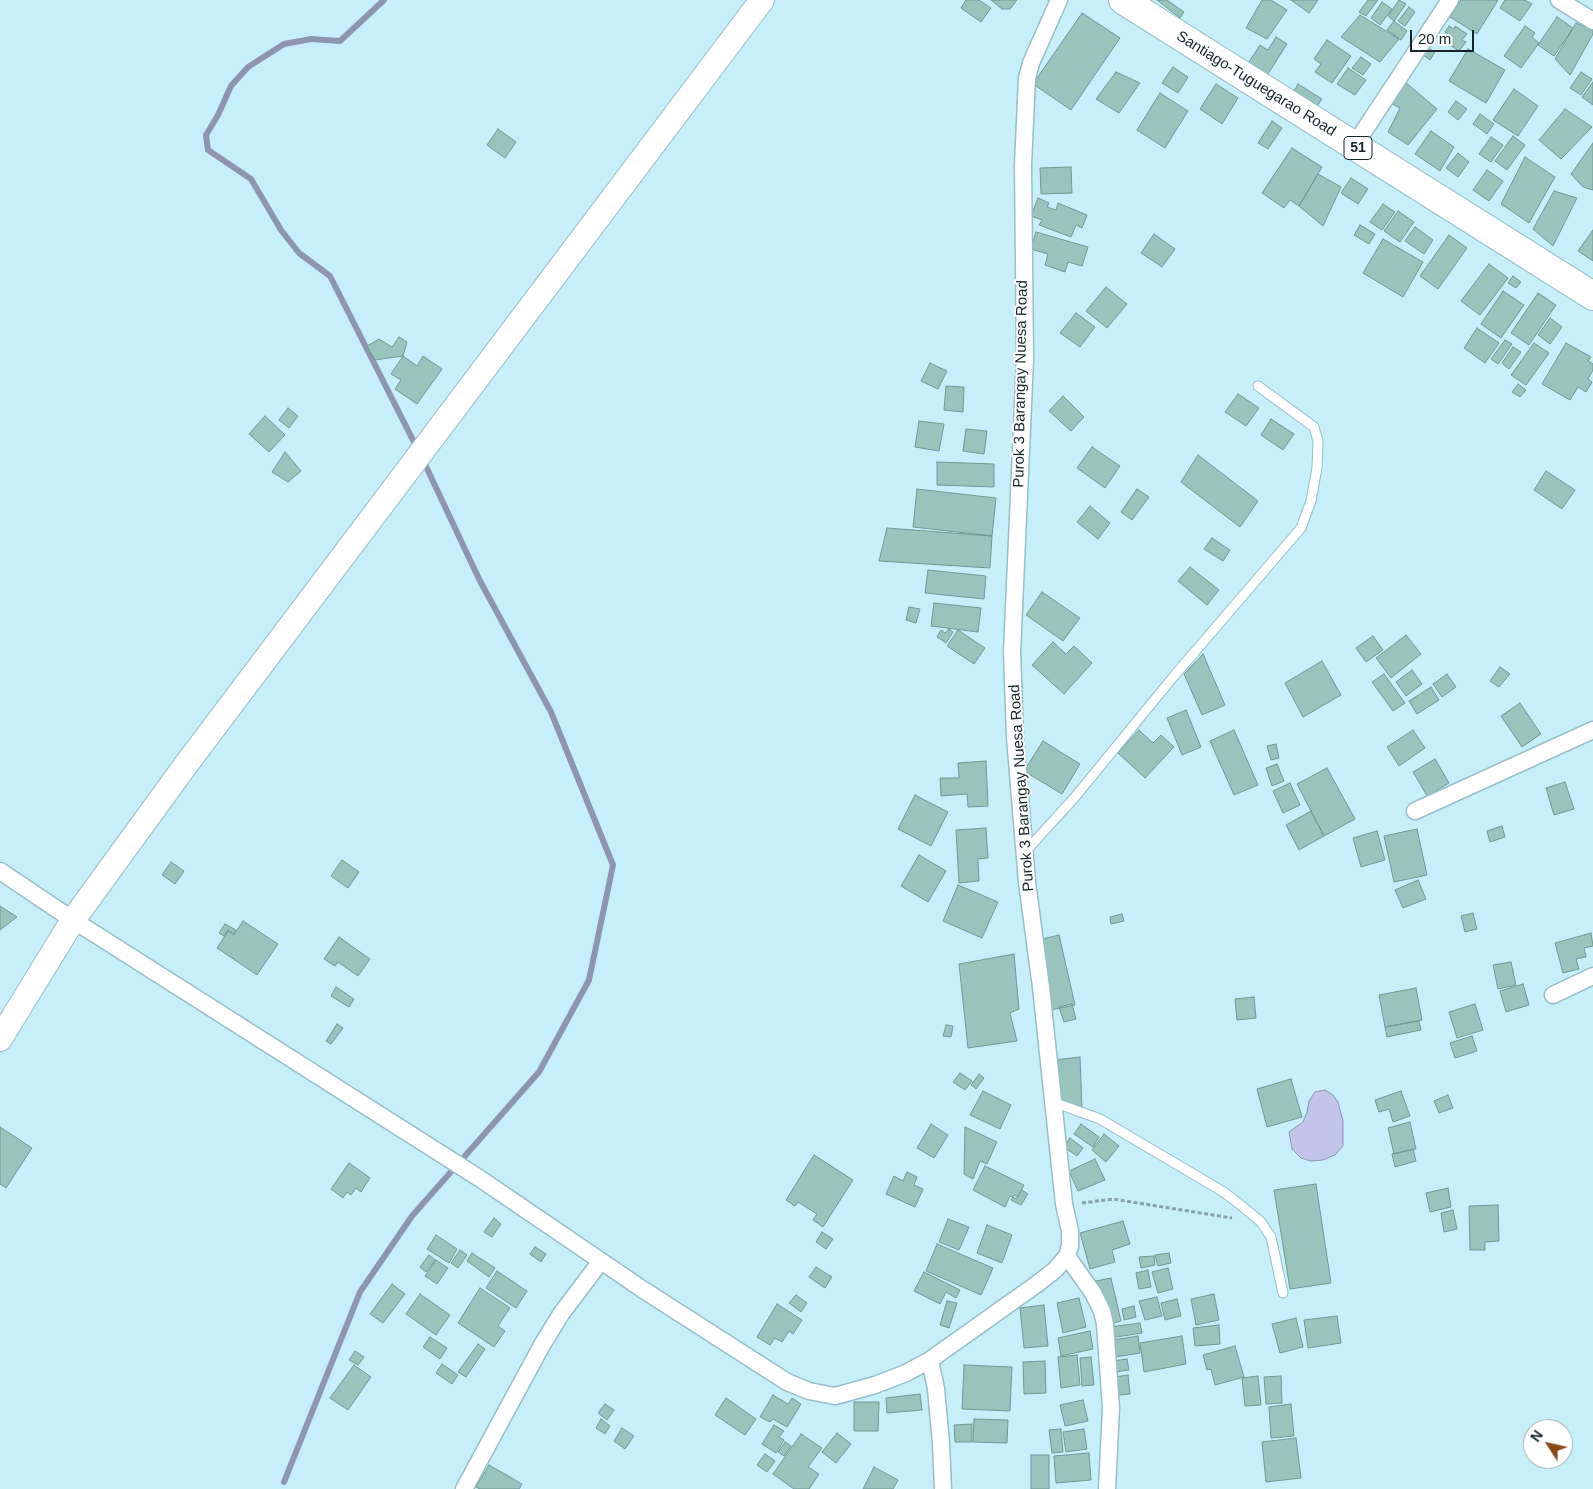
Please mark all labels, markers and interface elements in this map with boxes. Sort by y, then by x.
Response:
scale bar [1413,20,1477,52]
street label: Santiago-Tuguegarao Road [1173,27,1339,141]
text: 20 m [1418,30,1451,47]
road number: 51 [1344,136,1372,160]
street label: Purok 3 Barangay Nuesa Road [1010,280,1032,488]
street label: Purok 3 Barangay Nuesa Road [1006,684,1038,892]
north arrow [1523,1419,1573,1469]
text: N [1527,1427,1546,1445]

